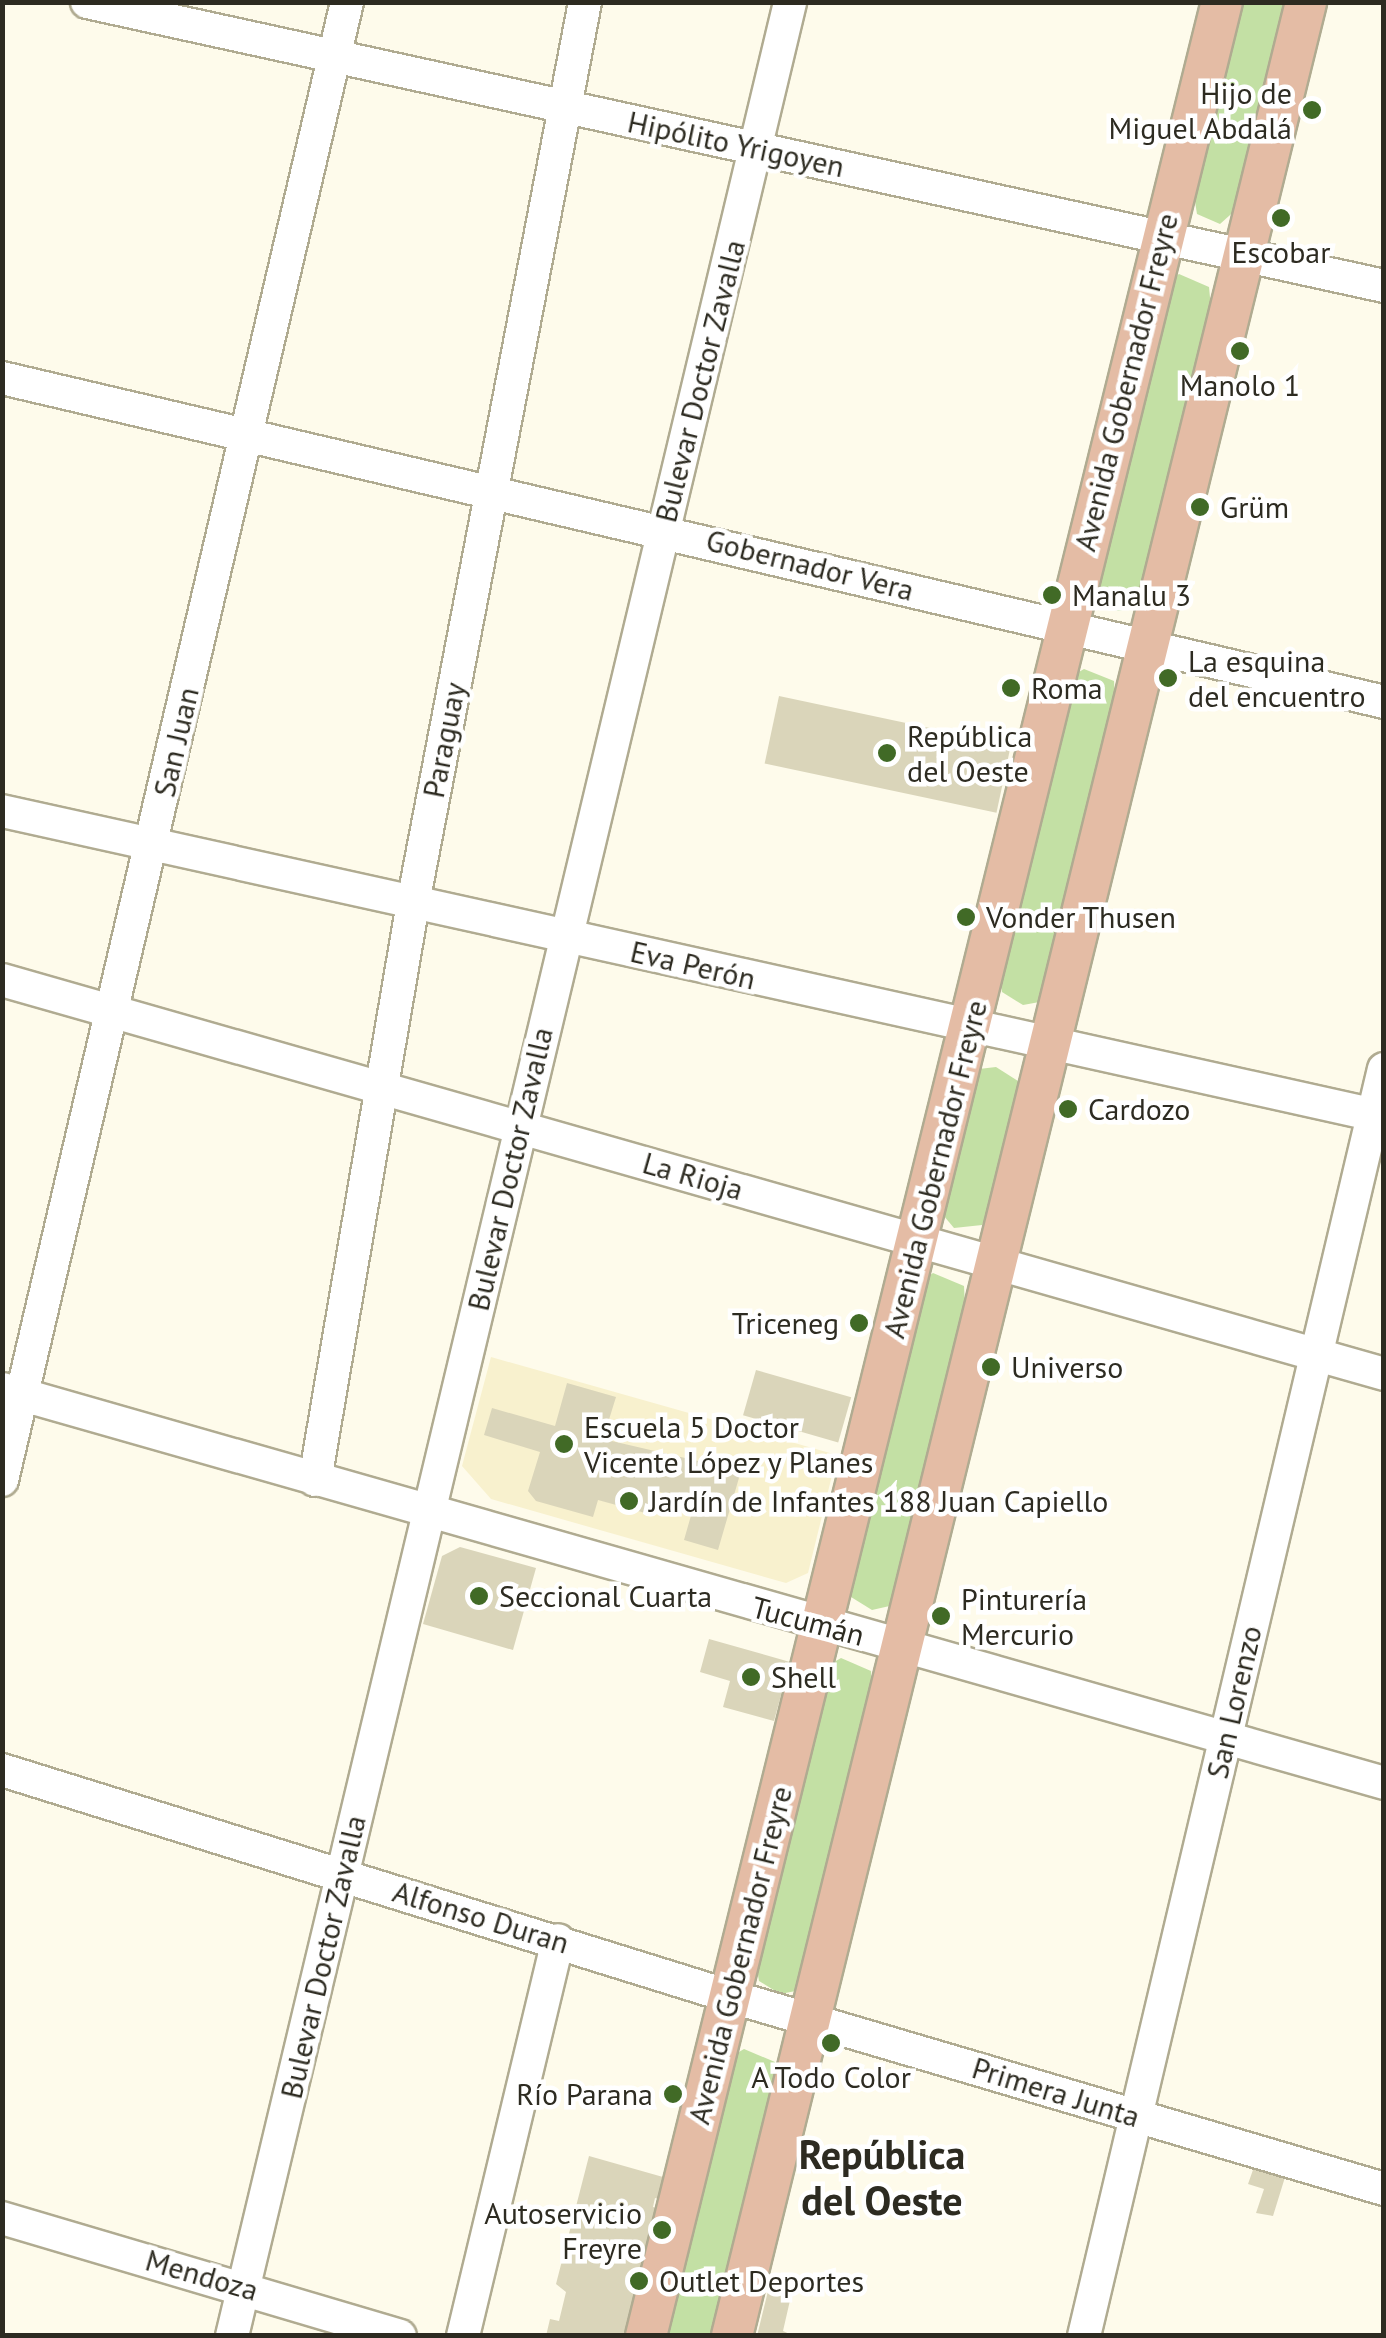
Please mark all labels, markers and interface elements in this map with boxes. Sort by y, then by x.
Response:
place label: Hijo de Miguel Abdalá [1108,75,1292,146]
marker: Hijo de Miguel Abdalá [1301,99,1323,121]
street label: Hipólito Yrigoyen [624,103,848,185]
marker: Escobar [1270,207,1292,229]
street label: Avenida Gobernador Freyre [1067,209,1185,555]
place label: Escobar [1232,234,1330,270]
street label: Bulevar Doctor Zavalla [647,236,753,526]
marker: Manolo 1 [1229,340,1251,362]
place label: Manolo 1 [1180,367,1300,403]
place label: Grüm [1220,489,1289,525]
marker: Grüm [1189,496,1211,518]
street label: Gobernador Vera [702,522,918,608]
place label: Manalu 3 [1072,577,1191,613]
marker: Manalu 3 [1041,584,1063,606]
place label: La esquina del encuentro [1188,643,1366,714]
marker: La esquina del encuentro [1157,667,1179,689]
place label: Roma [1031,670,1103,706]
marker: Roma [1000,677,1022,699]
street label: Paraguay [415,679,473,801]
street label: San Juan [146,684,206,800]
place label: República del Oeste [907,718,1032,788]
marker: República del Oeste [876,742,898,764]
place label: Vonder Thusen [986,899,1177,935]
marker: Vonder Thusen [955,906,977,928]
street label: Eva Perón [627,933,759,997]
street label: Avenida Gobernador Freyre [876,996,994,1342]
street label: Bulevar Doctor Zavalla [460,1024,560,1314]
place label: Cardozo [1088,1091,1190,1127]
marker: Cardozo [1057,1098,1079,1120]
street label: La Rioja [639,1145,747,1207]
place label: Triceneg [732,1305,839,1341]
marker: Triceneg [848,1312,870,1334]
place label: Universo [1011,1349,1123,1385]
marker: Universo [980,1356,1002,1378]
place label: Escuela 5 Doctor Vicente López y Planes [584,1409,876,1480]
marker: Escuela 5 Doctor Vicente López y Planes [553,1433,575,1455]
place label: Jardín de Infantes 188 Juan Capiello [649,1483,1108,1519]
marker: Jardín de Infantes 188 Juan Capiello [618,1490,640,1512]
place label: Seccional Cuarta [499,1578,712,1614]
place label: Pinturería Mercurio [961,1581,1087,1652]
marker: Seccional Cuarta [468,1585,490,1607]
street label: Tucumán [748,1589,868,1653]
marker: Pinturería Mercurio [930,1605,952,1627]
street label: San Lorenzo [1199,1622,1269,1782]
place label: Shell [771,1659,836,1695]
marker: Shell [740,1666,762,1688]
street label: Avenida Gobernador Freyre [681,1782,799,2128]
street label: Bulevar Doctor Zavalla [273,1812,373,2102]
street label: Alfonso Duran [389,1873,573,1961]
marker: A Todo Color [820,2032,842,2054]
street label: Primera Junta [968,2049,1144,2135]
place label: A Todo Color [750,2059,912,2095]
place label: Río Parana [516,2076,653,2112]
marker: Río Parana [662,2083,684,2105]
district label: República del Oeste [799,2130,965,2224]
place label: Autoservicio Freyre [484,2195,642,2266]
marker: Autoservicio Freyre [651,2219,673,2241]
street label: Mendoza [142,2242,262,2308]
place label: Outlet Deportes [659,2263,864,2299]
marker: Outlet Deportes [628,2270,650,2292]

